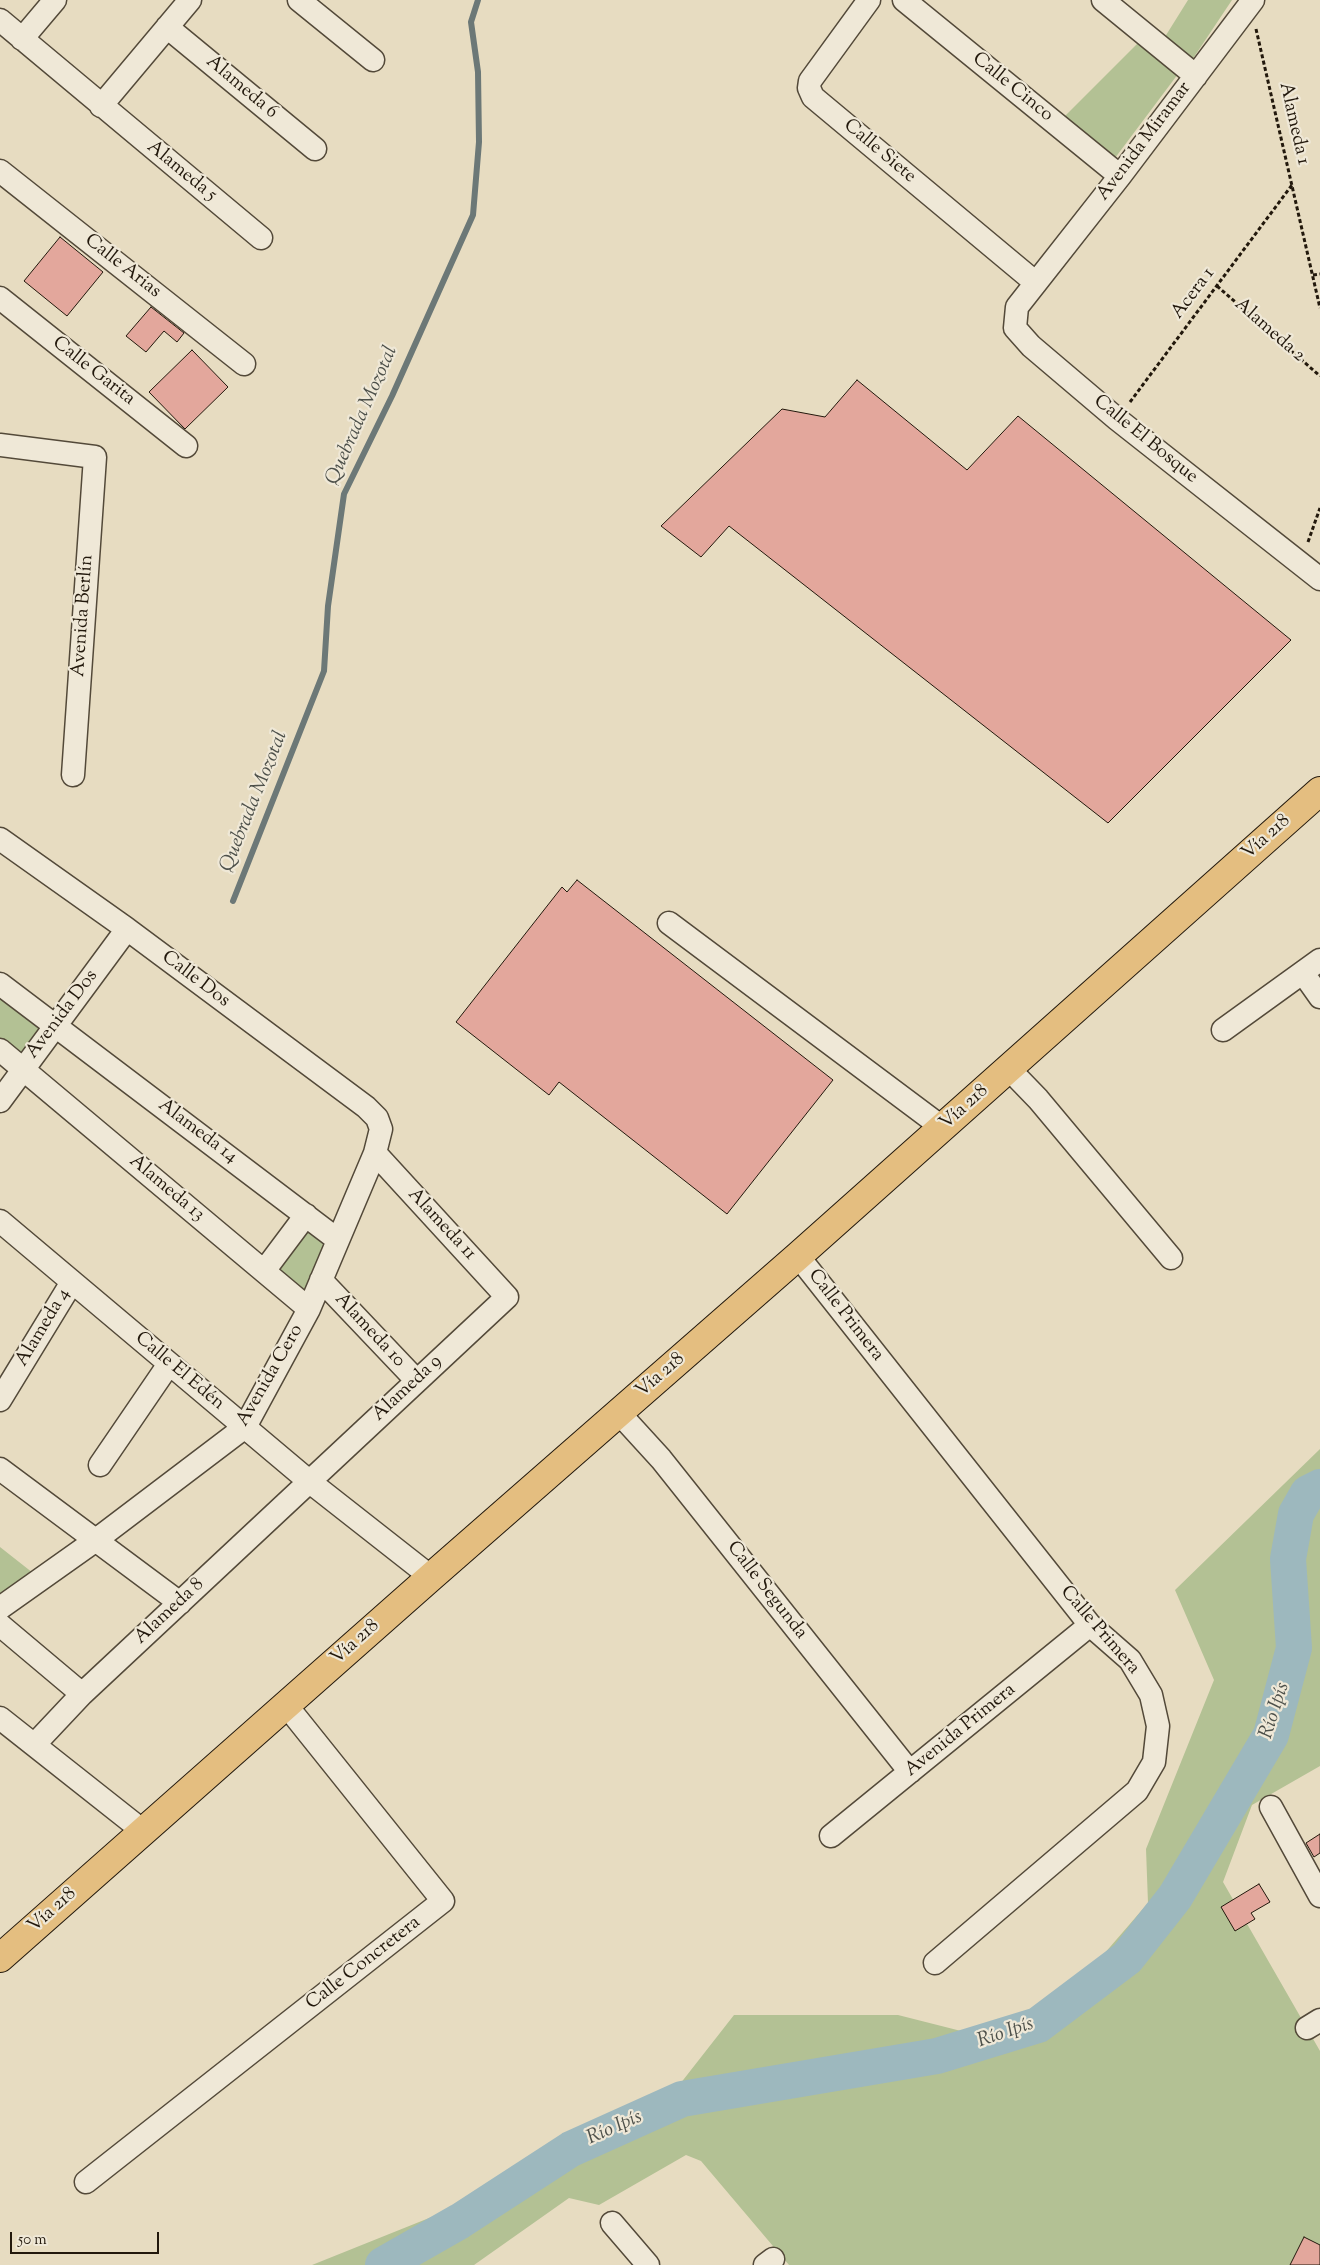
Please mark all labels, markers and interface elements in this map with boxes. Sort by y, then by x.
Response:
street label: Calle Cinco [967,48,1057,128]
street label: Alameda 6 [200,51,282,125]
street label: Avenida Miramar [1093,78,1197,206]
street label: Alameda 1 [1272,81,1314,167]
street label: Calle Siete [838,115,920,189]
street label: Alameda 5 [141,137,221,207]
street label: Calle Arias [79,230,165,304]
street label: Acera 1 [1167,264,1221,324]
street label: Alameda 2 [1229,294,1309,368]
street label: Calle Garita [47,333,139,411]
water label: Quebrada Mozotal [322,343,404,489]
street label: Calle El Bosque [1088,391,1202,489]
street label: Avenida Berlín [68,554,100,678]
water label: Quebrada Mozotal [216,728,294,876]
street label: Vía 218 [1238,810,1296,866]
street label: Calle Dos [156,947,234,1013]
street label: Avenida Dos [22,966,104,1064]
street label: Vía 218 [936,1080,994,1136]
street label: Alameda 14 [153,1095,241,1169]
street label: Alameda 13 [124,1151,208,1227]
street label: Alameda 11 [402,1184,480,1266]
street label: Calle Primera [802,1266,888,1366]
street label: Alameda 4 [12,1285,76,1371]
street label: Alameda 10 [329,1289,409,1373]
street label: Avenida Cero [233,1321,309,1431]
street label: Calle El Edén [130,1328,228,1416]
street label: Vía 218 [632,1349,690,1403]
street label: Alameda 9 [369,1351,447,1427]
street label: Calle Segunda [721,1537,811,1645]
street label: Alameda 8 [130,1574,210,1650]
street label: Calle Primera [1054,1582,1144,1680]
street label: Vía 218 [327,1615,385,1671]
street label: Avenida Primera [901,1679,1021,1783]
water label: Río Ipís [1256,1680,1296,1742]
street label: Vía 218 [24,1883,82,1939]
street label: Calle Concretera [302,1912,426,2016]
water label: Río Ipís [975,2013,1037,2055]
water label: Río Ipís [584,2106,646,2152]
scale bar [12,2222,161,2254]
text: 50 m [18,2230,47,2251]

